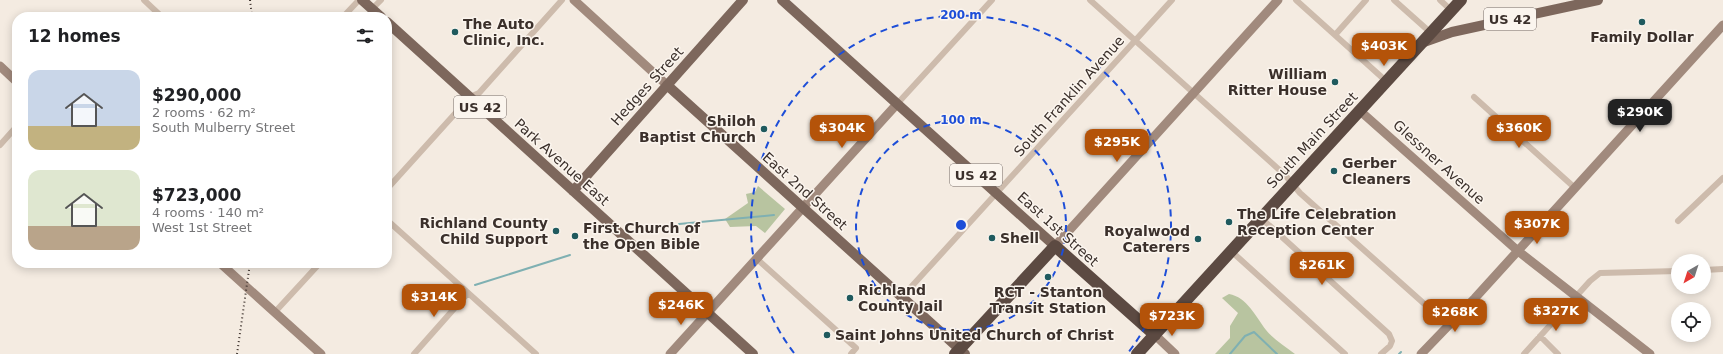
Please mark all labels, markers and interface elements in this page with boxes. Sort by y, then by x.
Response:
text: 200 m [940,8,982,22]
road number: US 42 [1484,8,1536,30]
place label: The Auto Clinic, Inc. [463,16,545,48]
marker: Family Dollar [1637,17,1647,27]
icon: filters [354,25,376,47]
text: 12 homes [28,26,121,46]
marker: The Auto Clinic, Inc. [450,27,460,37]
place label: Family Dollar [1590,29,1694,45]
street label: South Franklin Avenue [1011,32,1127,160]
pin: $403K [1356,33,1412,67]
text: $403K [1361,38,1407,53]
street label: Hedges Street [608,43,687,128]
place label: William Ritter House [1228,66,1327,98]
marker: William Ritter House [1330,77,1340,87]
text: $290,000 [152,85,241,105]
icon: home [60,86,108,134]
street label: South Main Street [1263,88,1361,191]
road number: US 42 [454,96,506,118]
pin: $290K [1612,99,1668,133]
text: $290K [1617,104,1663,119]
text: 2 rooms · 62 m² [152,105,256,120]
place label: Shiloh Baptist Church [639,113,756,145]
text: 100 m [940,113,982,127]
street label: Park Avenue East [512,115,613,209]
pin: $304K [814,115,870,149]
pin: $360K [1491,115,1547,149]
street label: Glessner Avenue [1390,117,1488,207]
text: South Mulberry Street [152,120,295,135]
text: $304K [819,120,865,135]
text: $360K [1496,120,1542,135]
marker: Shiloh Baptist Church [759,124,769,134]
pin: $295K [1089,129,1145,163]
text: $295K [1094,134,1140,149]
street label: East 2nd Street [759,149,851,234]
place label: Gerber Cleaners [1342,155,1411,187]
road number: US 42 [950,164,1002,186]
marker: Gerber Cleaners [1329,166,1339,176]
text: $723,000 [152,185,241,205]
icon: home [60,186,108,234]
street label: East 1st Street [1014,188,1102,270]
text: 4 rooms · 140 m² [152,205,264,220]
place label: The Life Celebration Reception Center [1237,206,1397,238]
pin: $307K [1509,211,1565,245]
place label: Richland County Child Support [419,215,548,247]
text: $307K [1514,216,1560,231]
marker: The Life Celebration Reception Center [1224,217,1234,227]
centre of rings [954,218,968,232]
text: West 1st Street [152,220,252,235]
place label: First Church of the Open Bible [583,220,701,252]
place label: Royalwood Caterers [1104,223,1190,255]
marker: Richland County Child Support [551,226,561,236]
place label: Shell [1000,230,1039,246]
marker: First Church of the Open Bible [570,231,580,241]
marker: Shell [987,233,997,243]
marker: Royalwood Caterers [1193,234,1203,244]
pin: $261K [1294,252,1350,286]
north arrow [1671,254,1711,294]
map controls [1671,254,1711,342]
text: $261K [1299,257,1345,272]
marker: RCT - Stanton Transit Station [1043,272,1053,282]
place label: Richland County Jail [858,282,943,314]
pin: $314K [406,284,462,318]
place label: RCT - Stanton Transit Station [990,284,1106,316]
text: $314K [411,289,457,304]
pin: $246K [653,292,709,326]
marker: Richland County Jail [845,293,855,303]
text: $246K [658,297,704,312]
pin: $327K [1528,298,1584,332]
pin: $268K [1427,299,1483,333]
button: locate [1671,302,1711,342]
pin: $723K [1144,303,1200,337]
text: $327K [1533,303,1579,318]
text: $268K [1432,304,1478,319]
text: $723K [1149,308,1195,323]
place label: Saint Johns United Church of Christ [835,327,1114,343]
marker: Saint Johns United Church of Christ [822,330,832,340]

